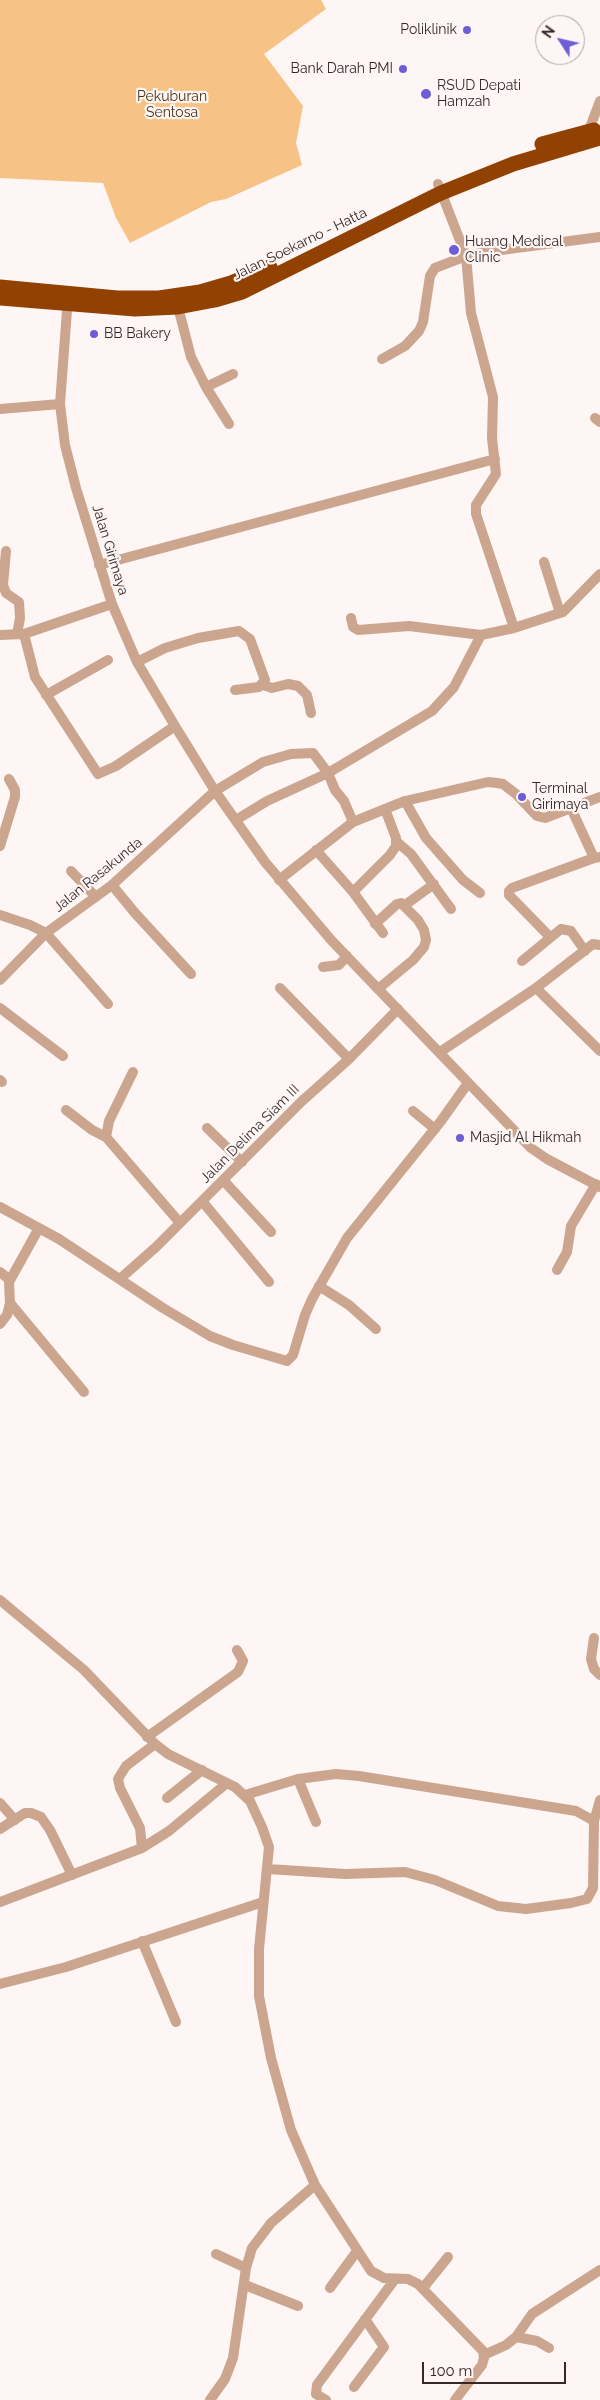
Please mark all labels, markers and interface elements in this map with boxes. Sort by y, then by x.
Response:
north arrow [535,15,585,65]
place label: Poliklinik [400,22,457,38]
text: N [539,23,558,41]
marker: Poliklinik [461,24,473,36]
place label: Bank Darah PMI [291,61,393,77]
marker: Bank Darah PMI [397,63,409,75]
place label: RSUD Depati Hamzah [437,78,521,110]
marker: RSUD Depati Hamzah [419,87,433,101]
park label: Pekuburan Sentosa [137,89,207,121]
street label: Jalan Soekarno - Hatta [230,204,370,284]
place label: Huang Medical Clinic [465,234,563,266]
marker: Huang Medical Clinic [447,243,461,257]
place label: BB Bakery [104,326,171,342]
marker: BB Bakery [88,328,100,340]
street label: Jalan Girimaya [88,503,132,597]
place label: Terminal Girimaya [532,781,588,814]
marker: Terminal Girimaya [516,791,528,803]
street label: Jalan Rasakunda [50,834,146,916]
street label: Jalan Delima Siam III [197,1081,303,1187]
place label: Masjid Al Hikmah [470,1130,581,1146]
marker: Masjid Al Hikmah [454,1132,466,1144]
scale bar [425,2352,569,2384]
text: 100 m [430,2362,472,2380]

